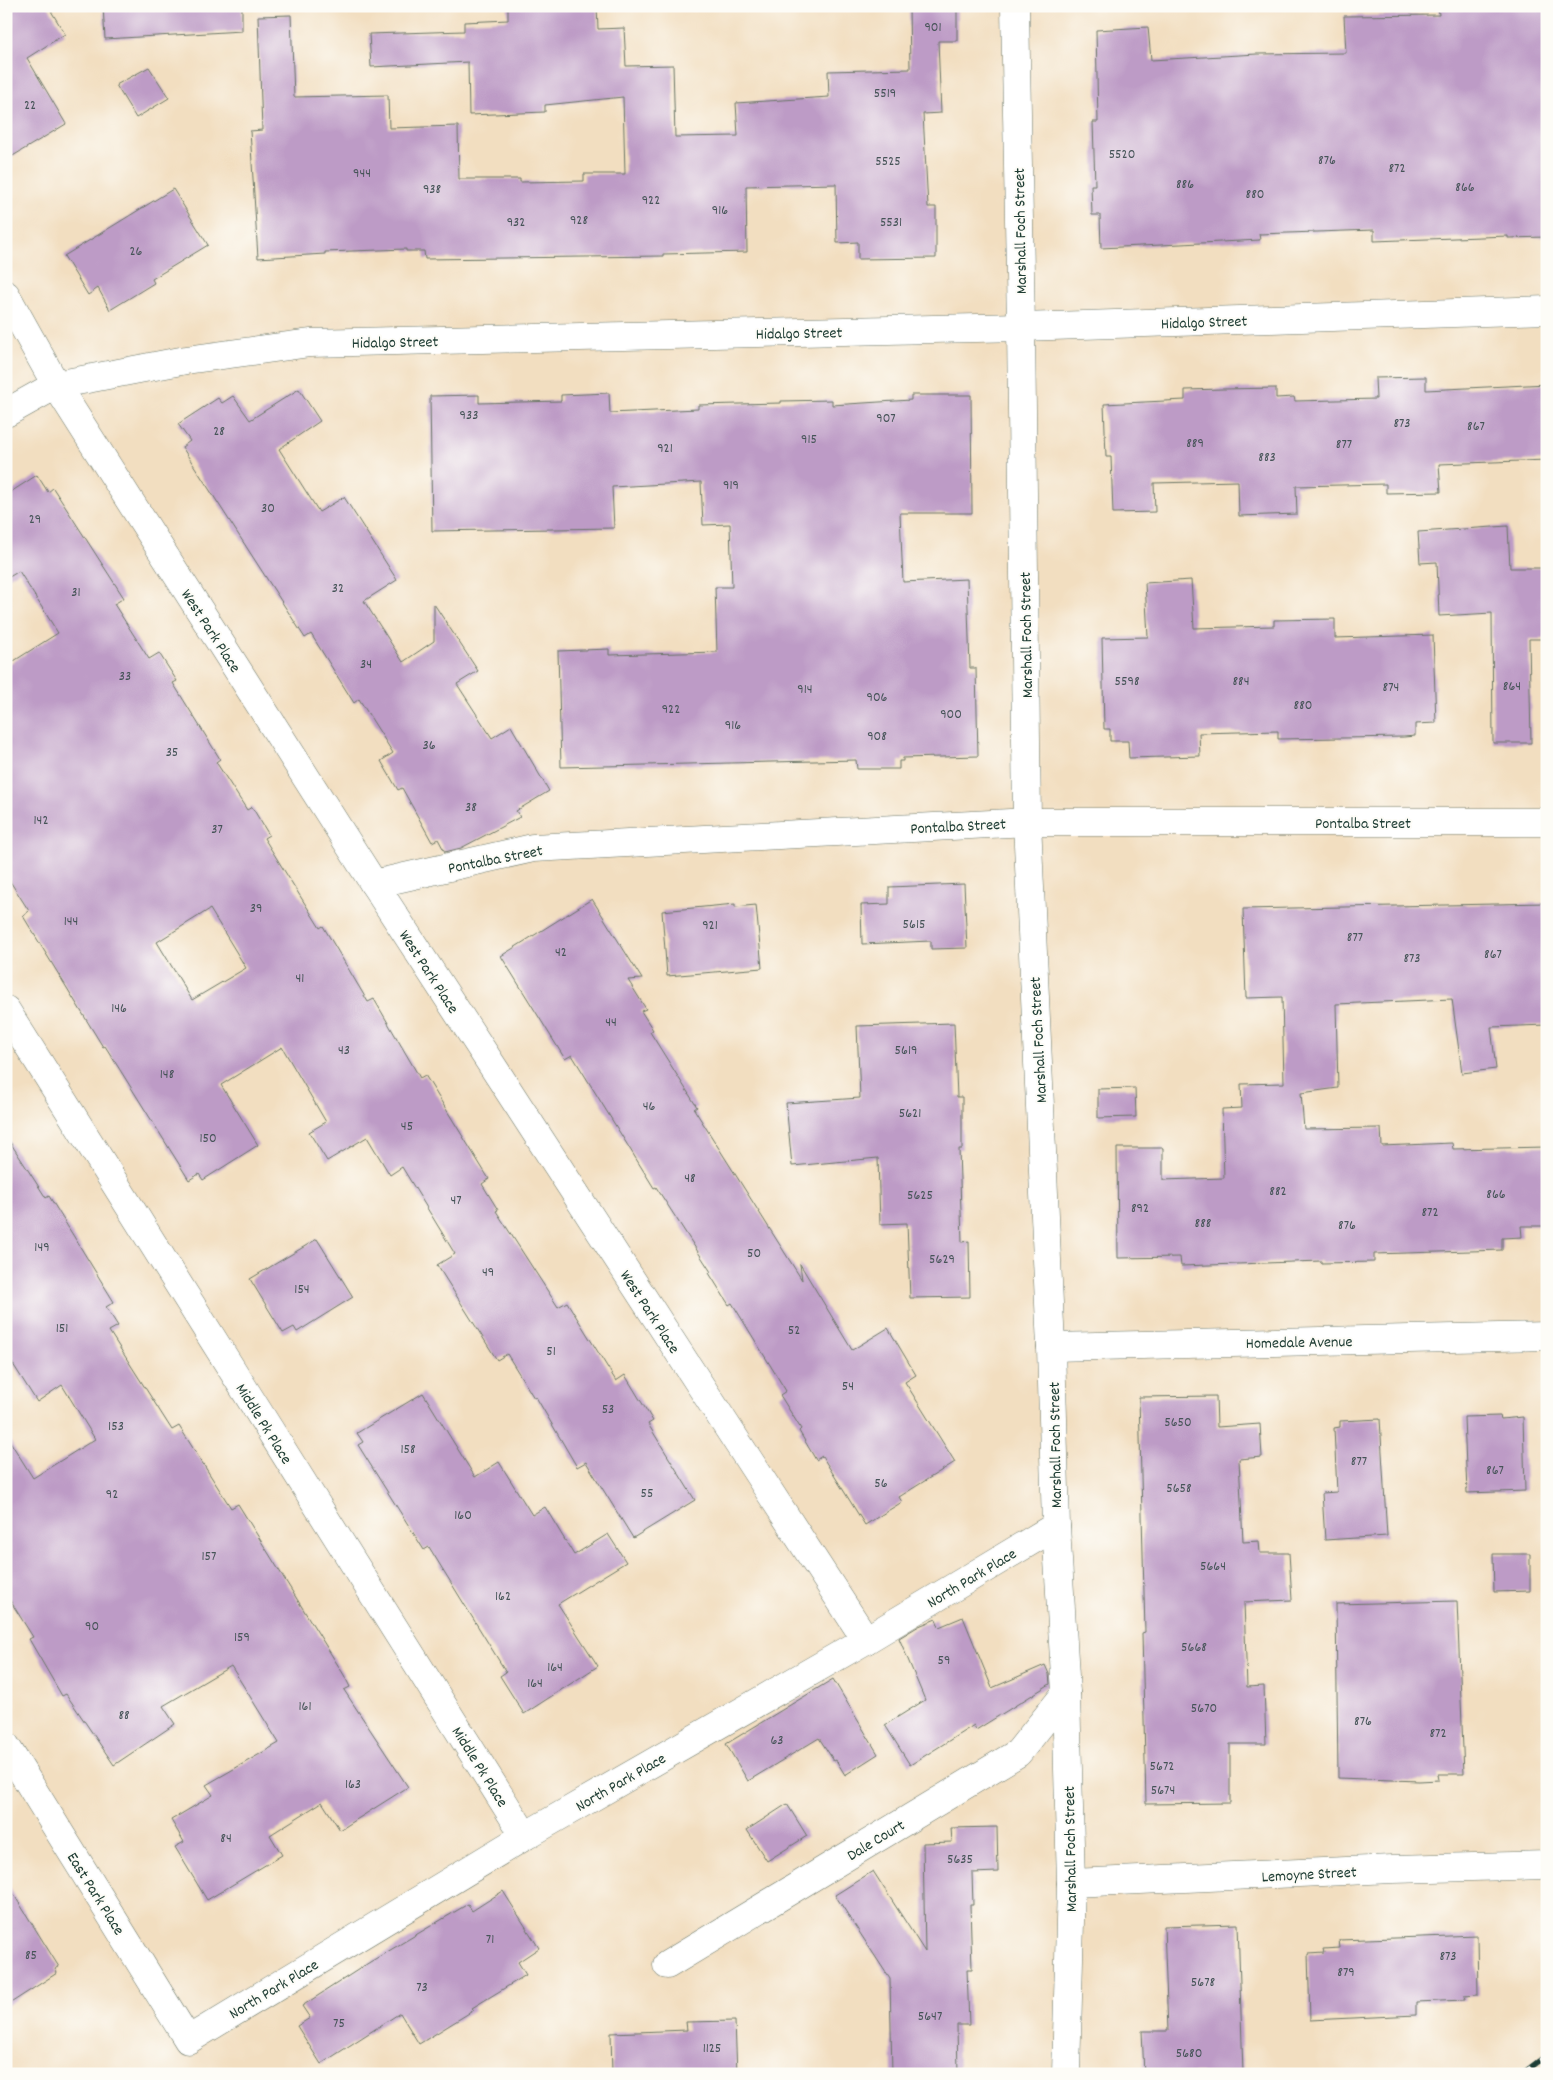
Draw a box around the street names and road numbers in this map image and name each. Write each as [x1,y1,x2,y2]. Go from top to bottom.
street label: Marshall Foch Street [1009,168,1034,294]
street label: Hidalgo Street [1160,310,1248,337]
street label: Hidalgo Street [756,322,843,347]
street label: Hidalgo Street [352,331,439,356]
street label: Marshall Foch Street [1015,572,1040,698]
street label: West Park Place [174,585,246,678]
street label: Pontalba Street [910,813,1007,841]
street label: Pontalba Street [1315,813,1411,836]
street label: Pontalba Street [446,840,545,881]
street label: West Park Place [392,926,464,1019]
street label: Marshall Foch Street [1025,976,1054,1104]
street label: West Park Place [613,1266,685,1359]
street label: Homedale Avenue [1246,1331,1353,1356]
street label: Middle Pk Place [229,1379,297,1469]
street label: Marshall Foch Street [1044,1382,1069,1508]
street label: North Park Place [923,1543,1021,1615]
street label: Middle Pk Place [445,1722,513,1812]
street label: North Park Place [572,1748,671,1818]
street label: Marshall Foch Street [1059,1786,1084,1912]
street label: Dale Court [843,1815,910,1867]
street label: East Park Place [60,1848,130,1940]
street label: Lemoyne Street [1261,1862,1357,1889]
street label: North Park Place [225,1954,323,2026]

